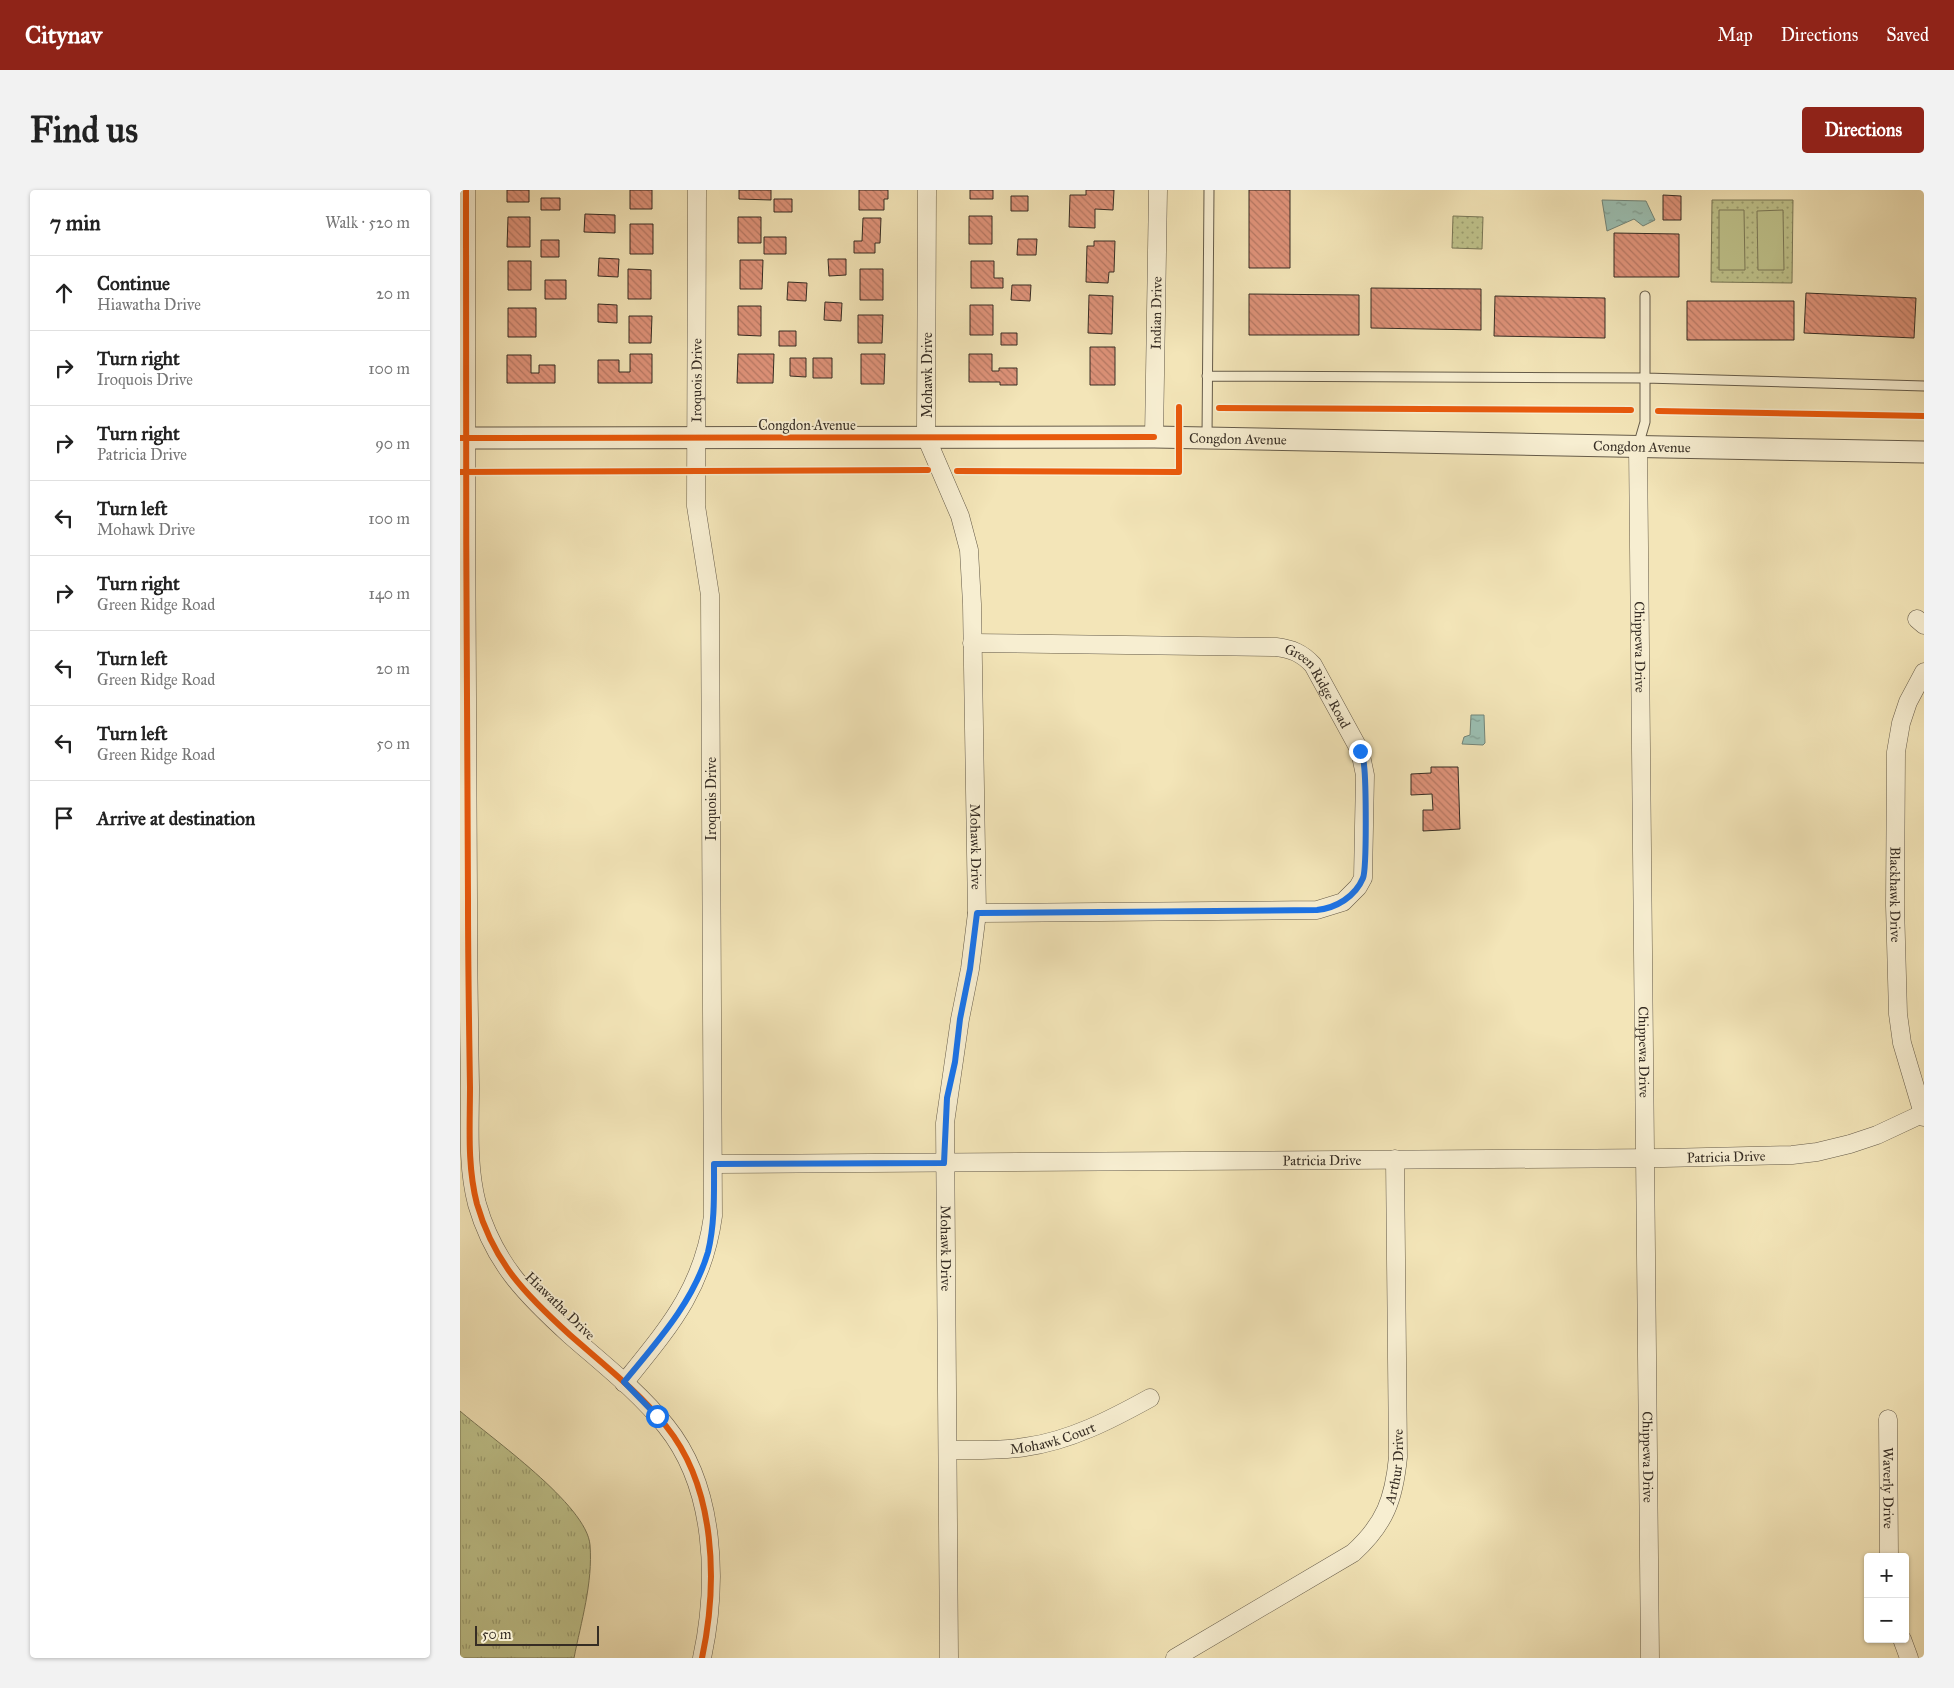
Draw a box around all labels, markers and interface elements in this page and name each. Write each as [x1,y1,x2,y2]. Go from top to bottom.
text: Citynav [25,20,102,50]
text: Map [1717,24,1753,46]
text: Directions [1781,24,1858,46]
text: Saved [1886,24,1929,46]
button: Directions [1802,107,1924,153]
text: Find us [30,109,138,152]
text: 7 min [50,210,101,236]
text: Walk · 520 m [325,213,410,232]
text: Continue [97,272,170,295]
street label: Indian Drive [1147,276,1165,350]
icon: ahead [50,279,78,307]
text: 20 m [376,284,410,303]
text: Hiawatha Drive [97,295,201,314]
street label: Mohawk Drive [919,332,936,418]
street label: Iroquois Drive [688,338,706,422]
text: Turn right [97,347,180,370]
icon: right [50,354,78,382]
text: 100 m [368,359,410,378]
text: Iroquois Drive [97,370,193,389]
street label: Congdon Avenue [758,417,856,434]
text: Turn right [97,422,180,445]
icon: right [50,429,78,457]
street label: Congdon Avenue [1189,429,1287,448]
text: 90 m [375,434,410,453]
street label: Congdon Avenue [1593,437,1691,456]
text: Patricia Drive [97,445,187,464]
text: Turn left [97,497,167,520]
icon: left [50,504,78,532]
text: 100 m [368,509,410,528]
text: Mohawk Drive [97,520,195,539]
text: Turn right [97,572,180,595]
icon: right [50,579,78,607]
text: 140 m [369,584,410,603]
text: Green Ridge Road [97,595,215,614]
street label: Chippewa Drive [1631,601,1649,693]
street label: Green Ridge Road [1283,640,1354,731]
text: Turn left [97,647,167,670]
icon: left [50,654,78,682]
text: 20 m [376,659,410,678]
text: Green Ridge Road [97,670,215,689]
text: Turn left [97,722,167,745]
icon: left [50,729,78,757]
text: 50 m [376,734,410,753]
route end [1349,740,1372,763]
text: Green Ridge Road [97,745,215,764]
street label: Iroquois Drive [703,757,721,841]
icon: arrive [50,804,78,832]
street label: Mohawk Drive [967,804,985,890]
text: Arrive at destination [97,807,255,830]
street label: Blackhawk Drive [1886,846,1905,943]
street label: Chippewa Drive [1635,1006,1653,1098]
street label: Patricia Drive [1686,1147,1766,1166]
street label: Patricia Drive [1283,1151,1362,1169]
street label: Mohawk Drive [937,1205,955,1291]
street label: Hiawatha Drive [521,1268,599,1344]
route start [646,1405,669,1428]
street label: Chippewa Drive [1639,1411,1657,1503]
street label: Mohawk Court [1009,1418,1098,1457]
street label: Arthur Drive [1380,1429,1407,1507]
street label: Waverly Drive [1880,1447,1897,1529]
map controls [1864,1553,1909,1643]
button: + [1864,1553,1909,1598]
button: − [1864,1598,1909,1643]
scale bar [475,1623,599,1646]
text: 50 m [482,1626,511,1643]

